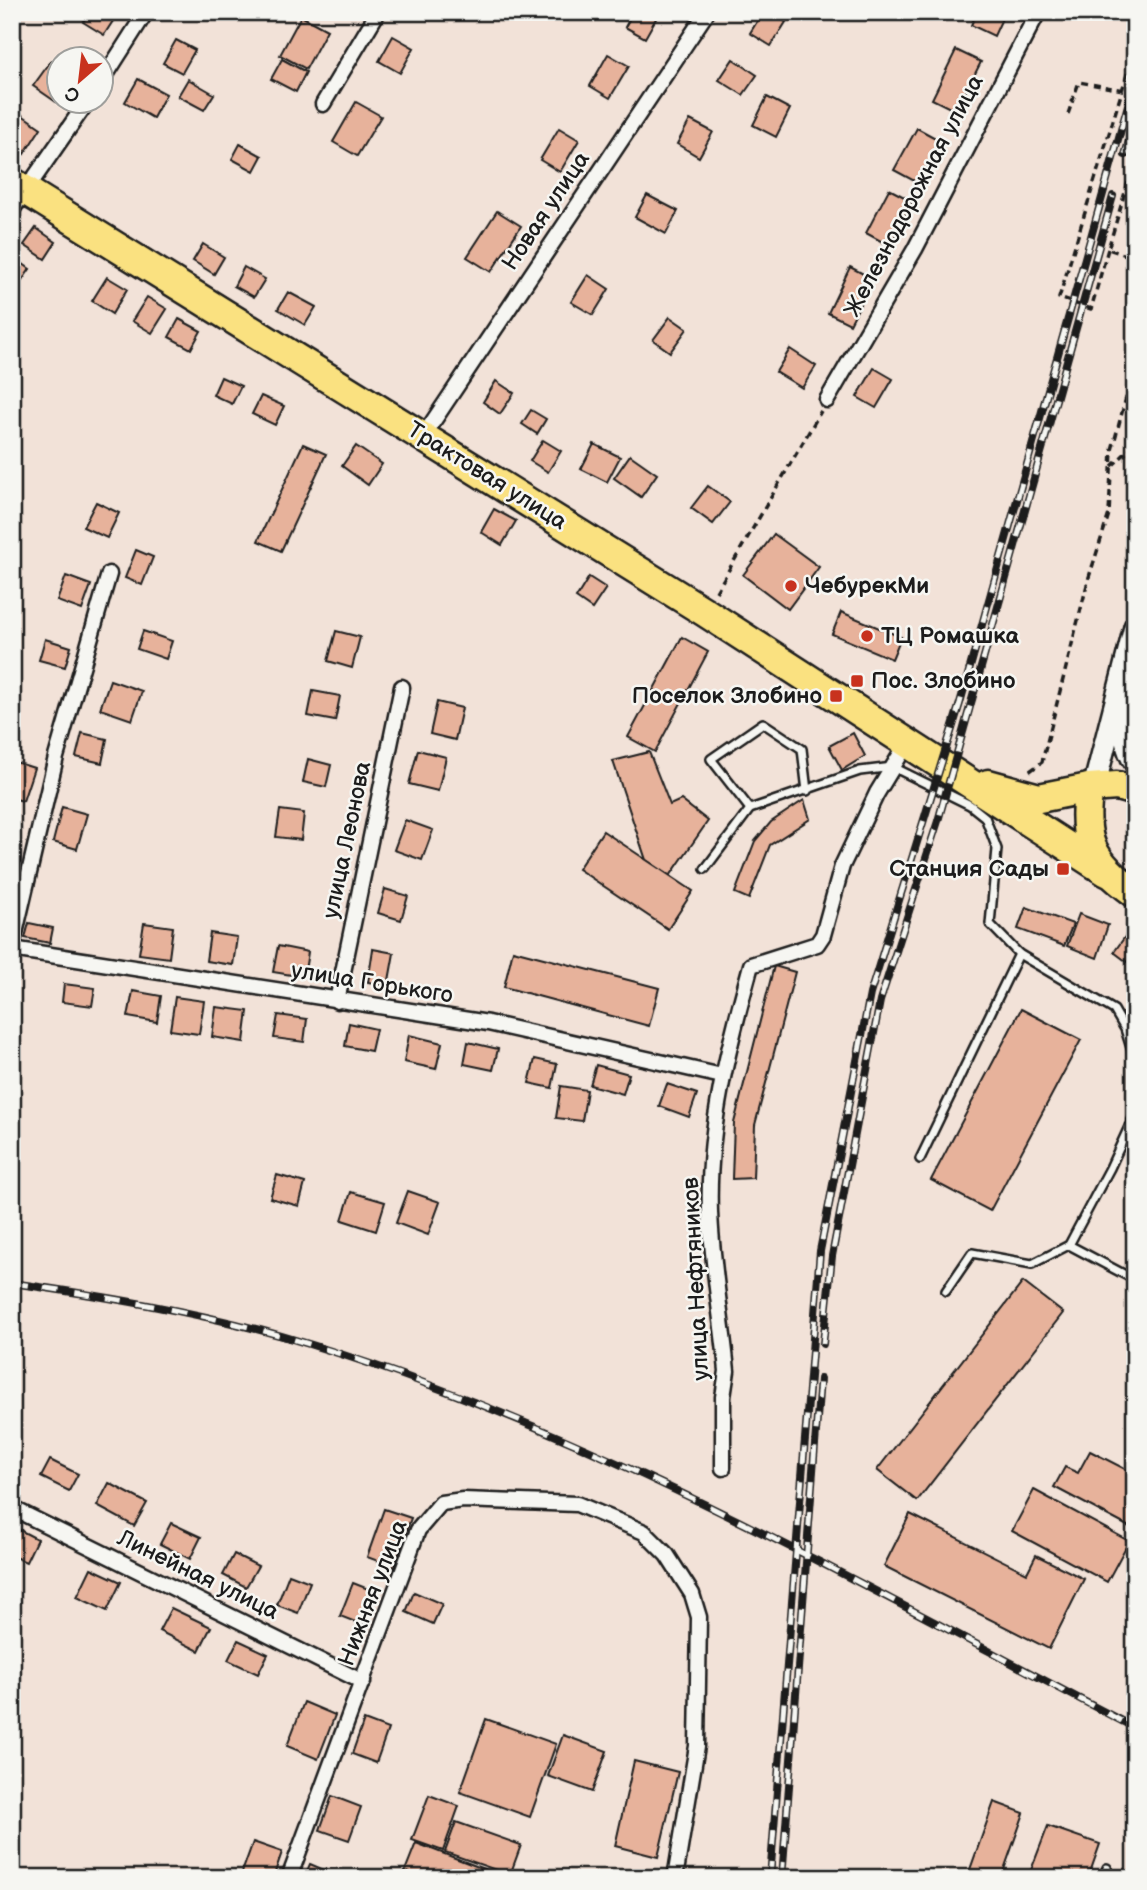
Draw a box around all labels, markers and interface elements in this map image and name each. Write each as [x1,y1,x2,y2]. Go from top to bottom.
north arrow [46,46,116,116]
street label: Железнодорожная улица [838,70,990,322]
text: С [61,80,84,107]
street label: Новая улица [496,146,596,276]
street label: Трактовая улица [402,416,572,536]
place label: ЧебурекМи [805,572,929,600]
marker: ЧебурекМи [783,578,799,594]
place label: ТЦ Ромашка [881,622,1019,650]
marker: ТЦ Ромашка [859,628,875,644]
place label: Пос. Злобино [871,667,1016,695]
marker: Пос. Злобино [849,673,865,689]
place label: Поселок Злобино [632,682,822,710]
marker: Поселок Злобино [828,688,844,704]
street label: улица Леонова [317,758,377,921]
place label: Станция Сады [889,855,1049,883]
marker: Станция Сады [1055,861,1071,877]
street label: улица Горького [289,956,455,1010]
street label: улица Нефтяников [677,1177,715,1381]
street label: Нижняя улица [332,1516,414,1670]
street label: Линейная улица [112,1523,283,1626]

